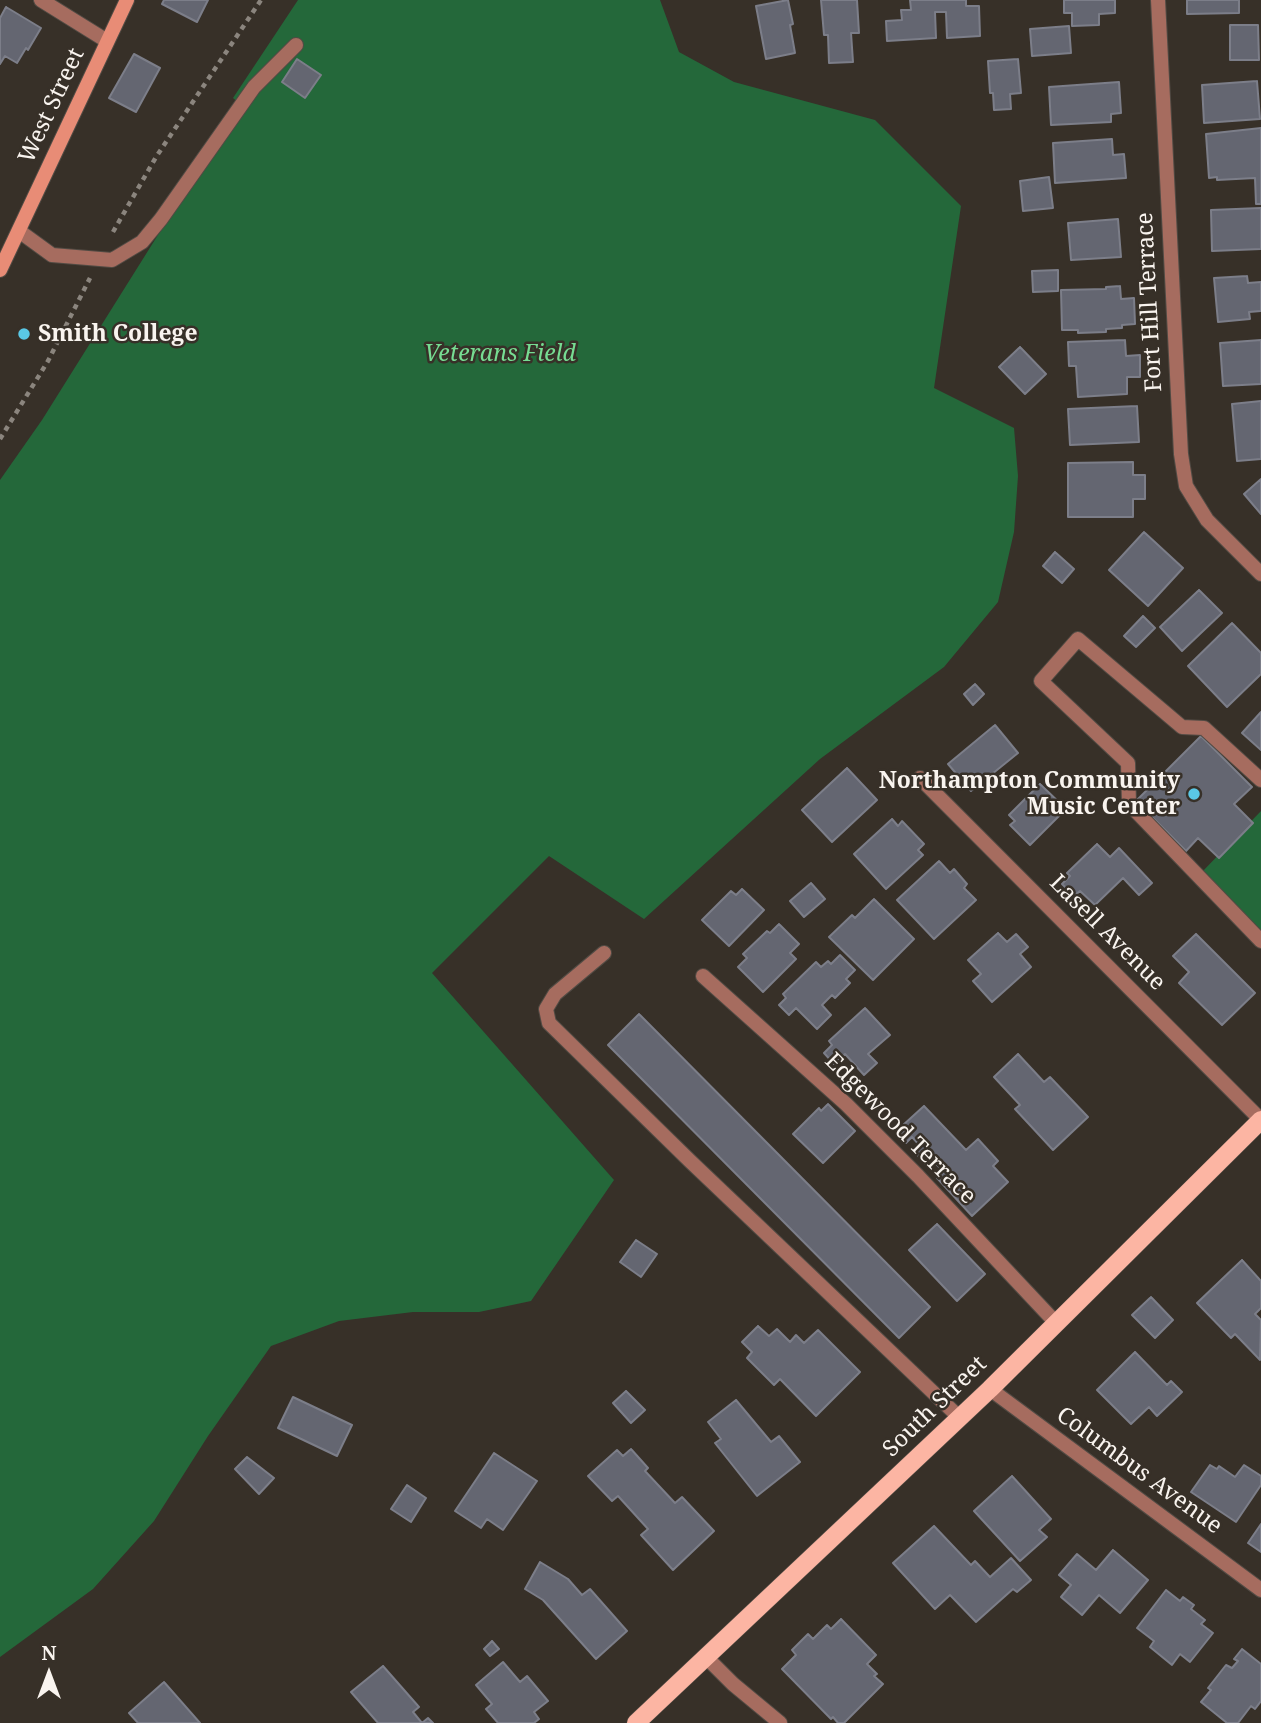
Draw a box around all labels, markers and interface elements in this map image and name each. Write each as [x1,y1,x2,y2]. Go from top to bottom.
street label: West Street [13,44,91,168]
street label: Fort Hill Terrace [1132,212,1168,392]
place label: Smith College [38,320,198,348]
marker: Smith College [16,326,32,342]
park label: Veterans Field [424,340,576,368]
place label: Northampton Community Music Center [879,767,1180,821]
marker: Northampton Community Music Center [1186,786,1202,802]
street label: Lasell Avenue [1043,869,1171,997]
street label: Edgewood Terrace [819,1048,981,1210]
street label: South Street [877,1351,993,1463]
street label: Columbus Avenue [1051,1402,1227,1540]
north arrow [14,1639,84,1709]
text: N [42,1640,56,1666]

